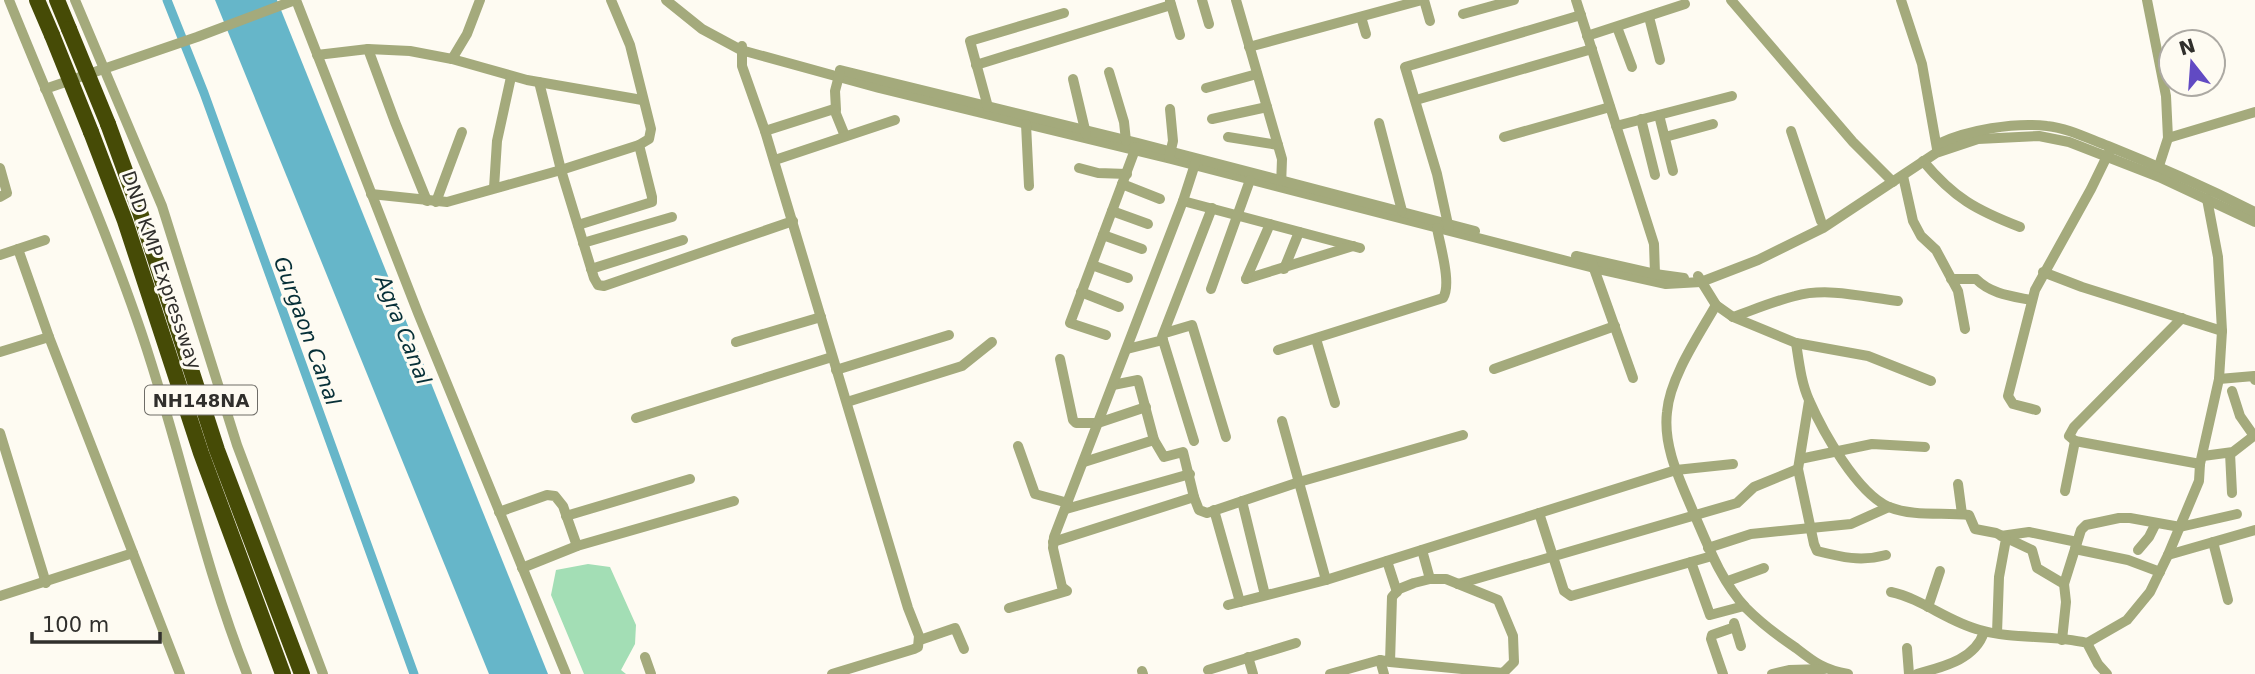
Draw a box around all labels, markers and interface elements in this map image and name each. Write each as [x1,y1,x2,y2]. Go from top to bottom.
north arrow [2157,28,2227,98]
text: N [2176,34,2198,60]
street label: DND KMP Expressway [118,168,206,372]
water label: Gurgaon Canal [269,253,345,409]
water label: Agra Canal [370,270,436,388]
road number: NH148NA [145,386,257,414]
scale bar [32,600,159,644]
text: 100 m [42,613,109,637]

